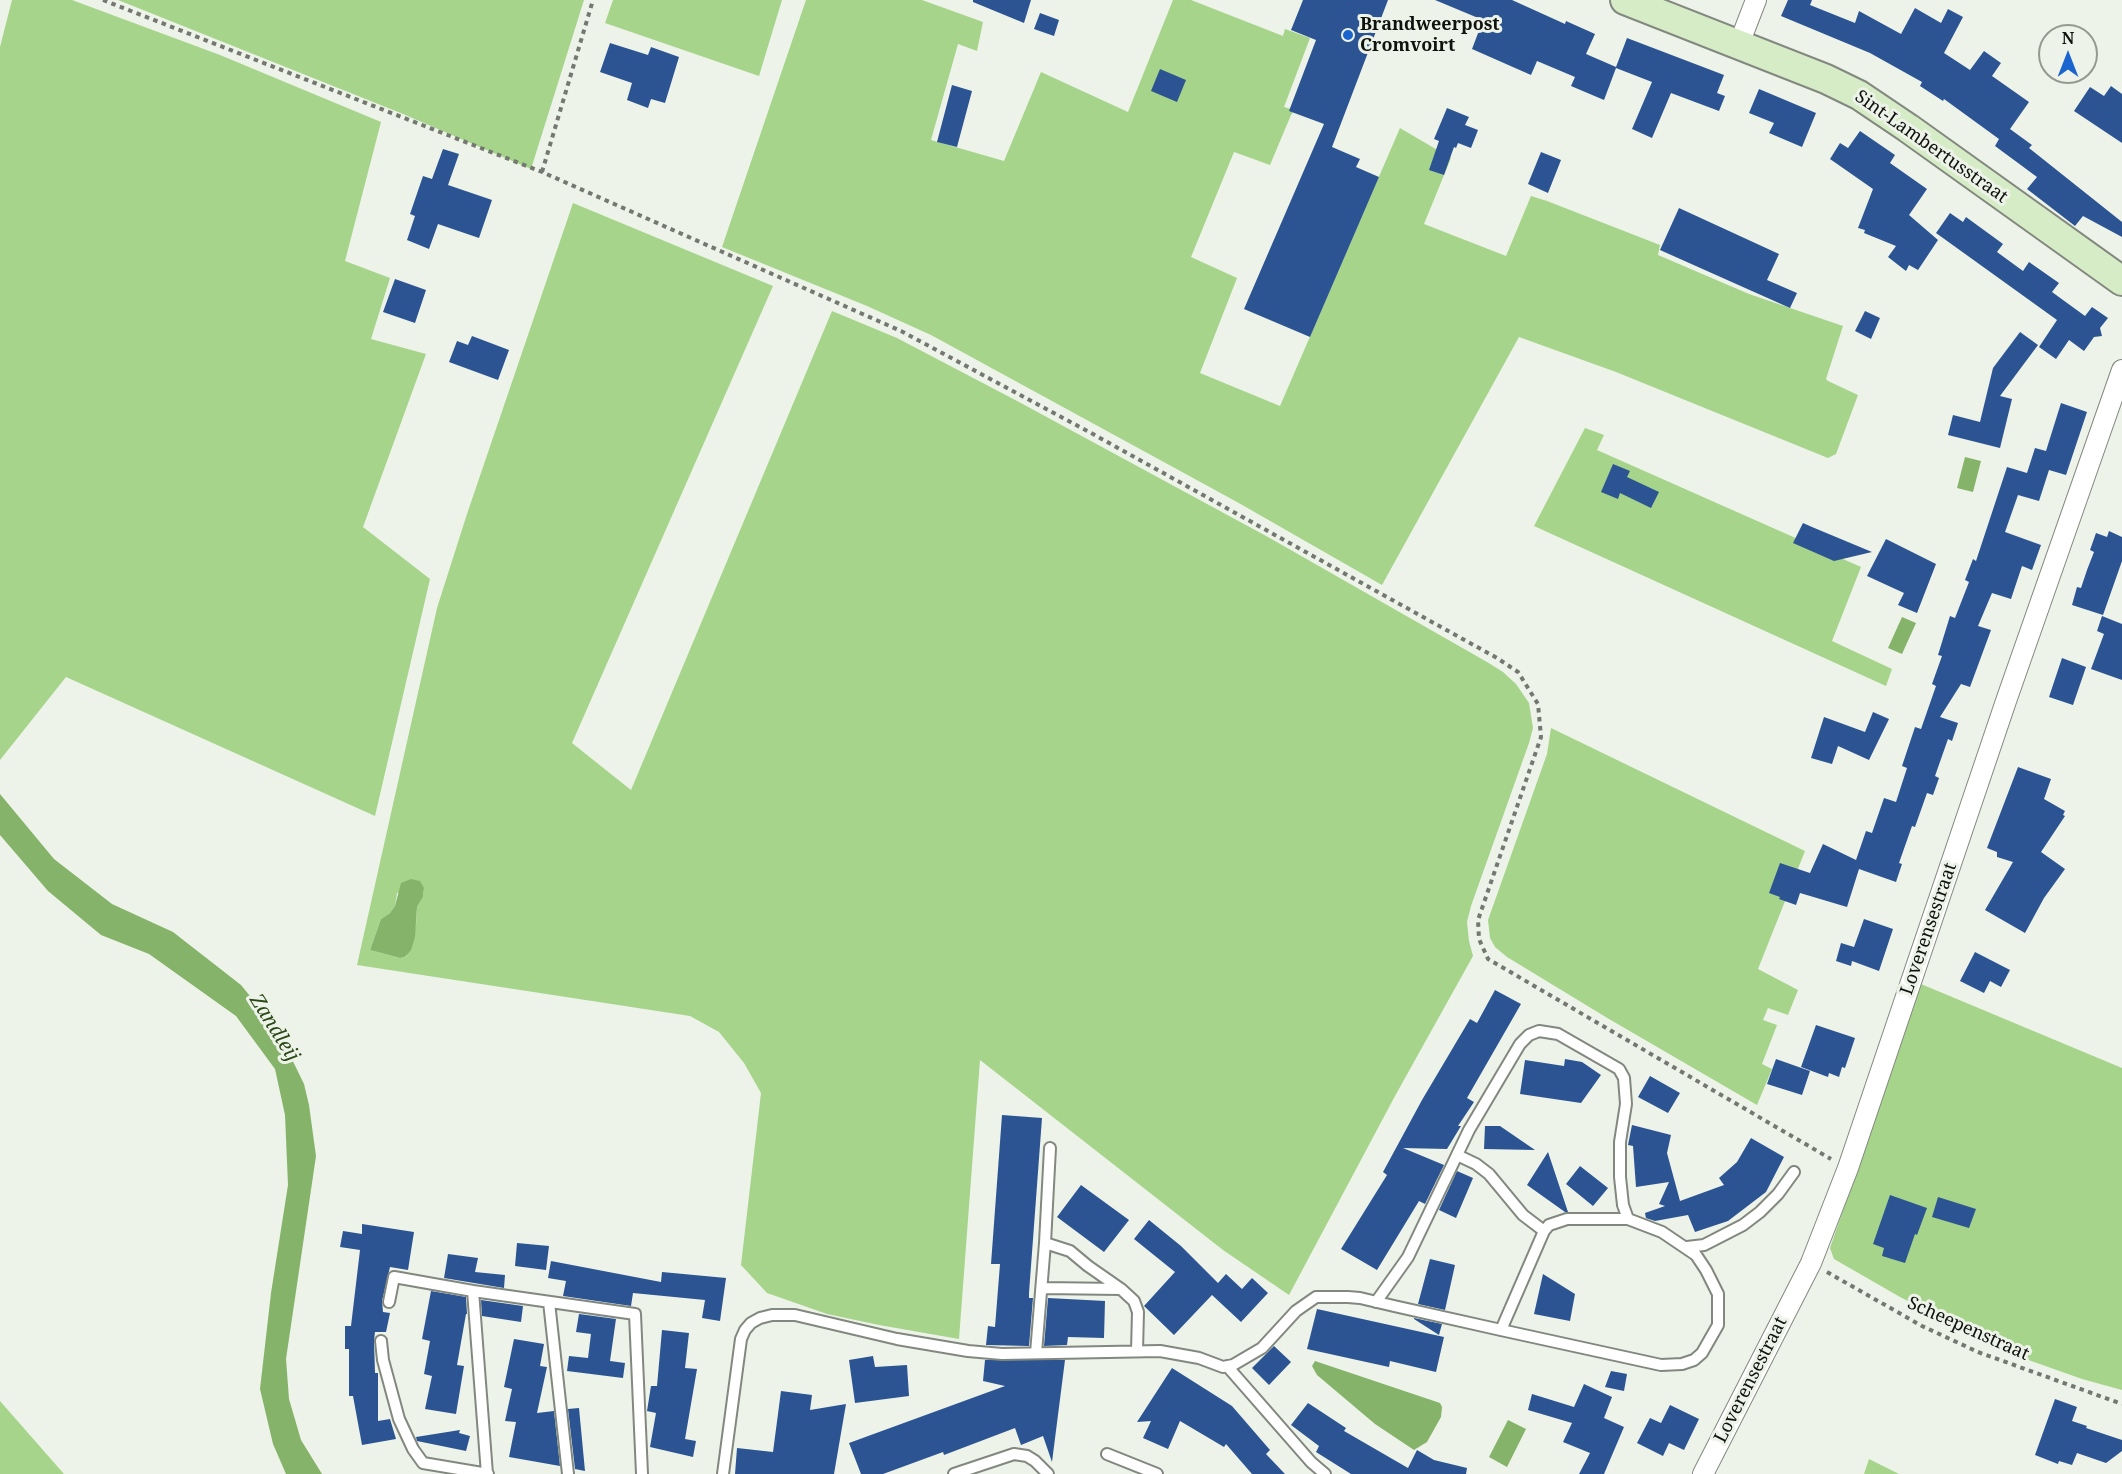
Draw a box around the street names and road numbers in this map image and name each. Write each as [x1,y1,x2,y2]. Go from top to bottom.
street label: Sint-Lambertusstraat [1850,86,2012,208]
street label: Loverensestraat [1896,860,1962,998]
street label: Scheepenstraat [1904,1293,2032,1365]
street label: Loverensestraat [1710,1313,1792,1447]

